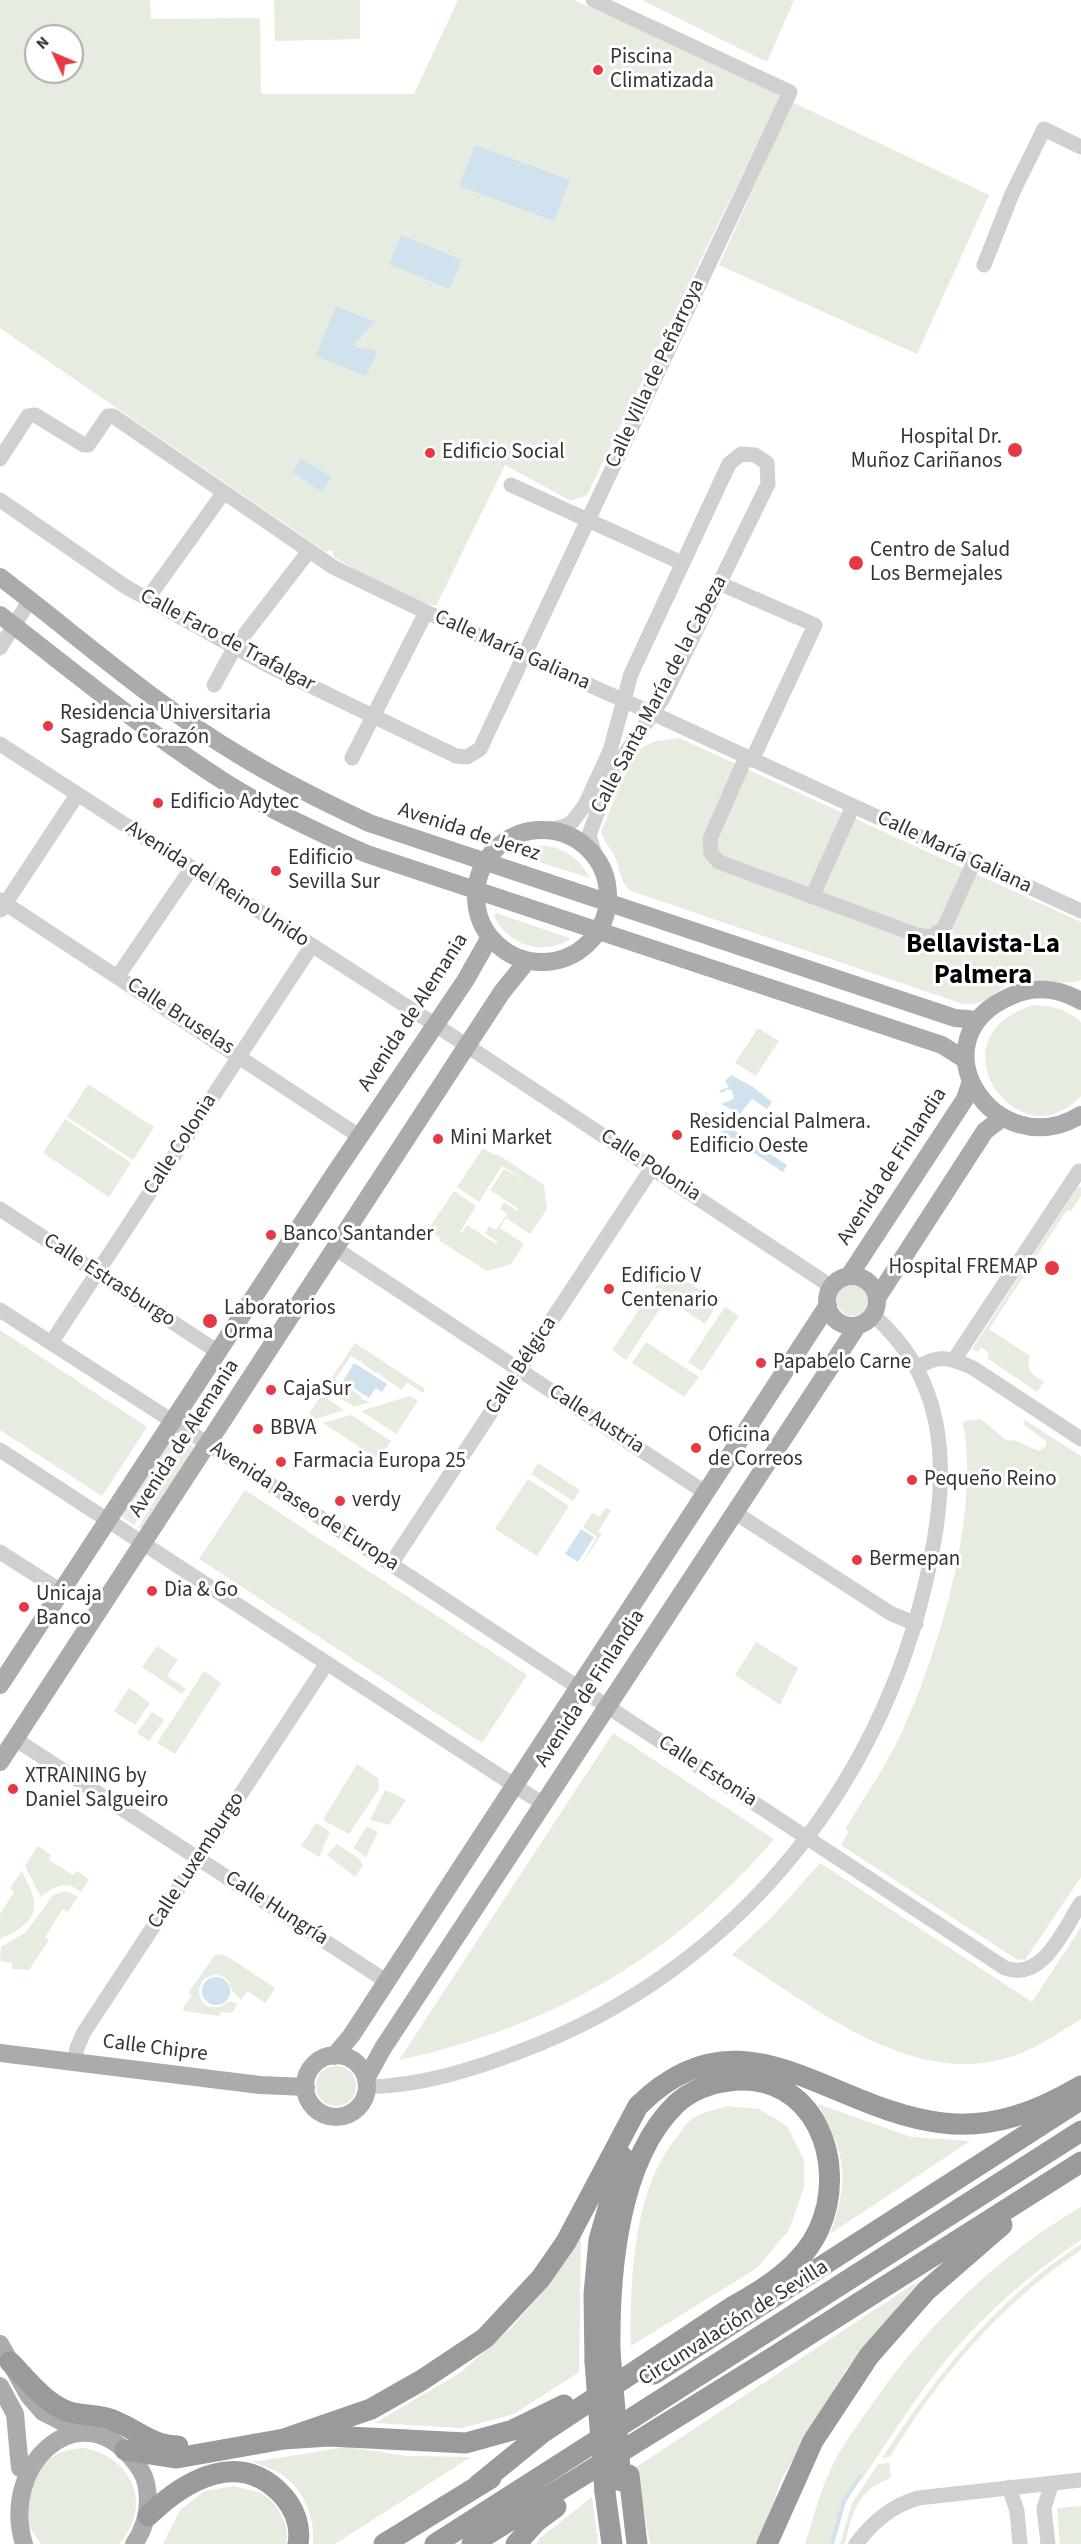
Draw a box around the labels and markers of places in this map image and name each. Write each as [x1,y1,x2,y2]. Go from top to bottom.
place label: Piscina Climatizada [610,45,714,95]
marker: Piscina Climatizada [591,63,605,77]
place label: Hospital Dr. Muñoz Cariñanos [851,425,1002,475]
place label: Edificio Social [442,440,565,466]
marker: Hospital Dr. Muñoz Cariñanos [1006,441,1024,459]
marker: Edificio Social [423,446,437,460]
place label: Centro de Salud Los Bermejales [870,538,1010,588]
marker: Centro de Salud Los Bermejales [847,554,865,572]
place label: Residencia Universitaria Sagrado Corazón [60,701,271,751]
marker: Residencia Universitaria Sagrado Corazón [41,719,55,733]
place label: Edificio Adytec [170,790,299,816]
marker: Edificio Adytec [151,796,165,810]
place label: Edificio Sevilla Sur [288,846,380,896]
marker: Edificio Sevilla Sur [269,864,283,878]
place label: Residencial Palmera. Edificio Oeste [689,1110,871,1160]
place label: Mini Market [450,1126,552,1152]
marker: Residencial Palmera. Edificio Oeste [670,1128,684,1142]
marker: Mini Market [431,1132,445,1146]
place label: Banco Santander [283,1222,433,1248]
marker: Banco Santander [264,1228,278,1242]
place label: Hospital FREMAP [889,1255,1038,1281]
marker: Hospital FREMAP [1043,1259,1061,1277]
place label: Edificio V Centenario [621,1264,718,1314]
marker: Edificio V Centenario [602,1282,616,1296]
place label: Laboratorios Orma [224,1296,336,1346]
marker: Laboratorios Orma [201,1312,219,1330]
place label: Papabelo Carne [773,1350,911,1376]
marker: Papabelo Carne [754,1356,768,1370]
place label: CajaSur [283,1377,351,1403]
marker: CajaSur [264,1383,278,1397]
place label: BBVA [270,1416,317,1442]
marker: BBVA [251,1422,265,1436]
place label: Oficina de Correos [708,1423,803,1473]
marker: Oficina de Correos [689,1441,703,1455]
place label: Farmacia Europa 25 [293,1449,466,1475]
marker: Farmacia Europa 25 [274,1455,288,1469]
place label: Pequeño Reino [924,1467,1057,1493]
marker: Pequeño Reino [905,1473,919,1487]
place label: verdy [352,1488,401,1514]
marker: verdy [333,1494,347,1508]
place label: Bermepan [869,1547,960,1573]
marker: Bermepan [850,1553,864,1567]
place label: Dia & Go [164,1578,238,1604]
place label: Unicaja Banco [36,1582,102,1632]
marker: Dia & Go [145,1584,159,1598]
marker: Unicaja Banco [17,1600,31,1614]
place label: XTRAINING by Daniel Salgueiro [25,1764,168,1814]
marker: XTRAINING by Daniel Salgueiro [6,1782,20,1796]

